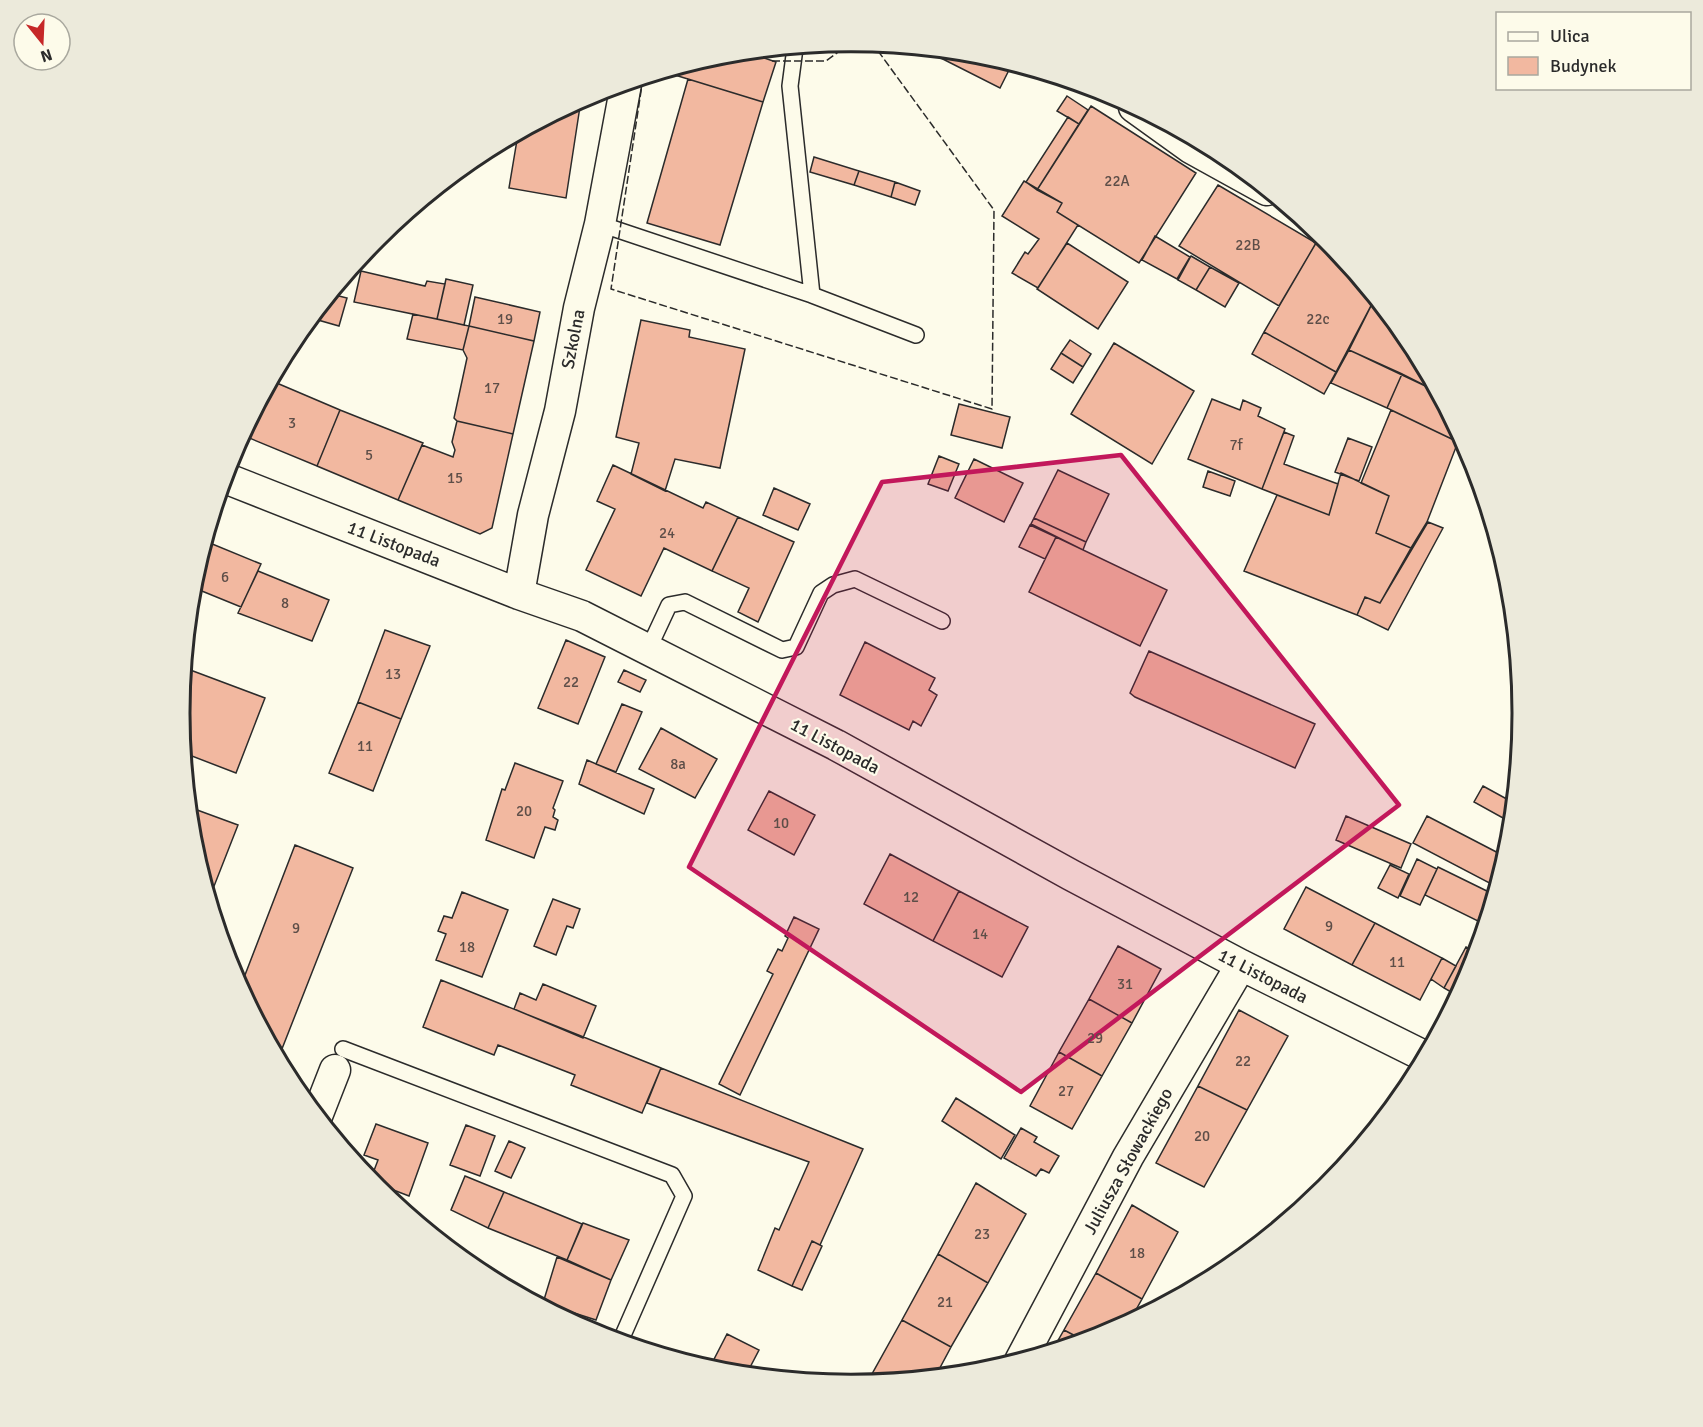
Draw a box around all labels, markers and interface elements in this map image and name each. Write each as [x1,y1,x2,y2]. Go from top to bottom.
north arrow [12,12,72,72]
legend [1496,12,1691,90]
text: Ulica [1550,25,1590,47]
text: N [38,44,55,67]
text: Budynek [1550,55,1617,77]
house number: 22A [1104,172,1130,190]
house number: 22B [1235,236,1261,254]
street label: Szkolna [556,307,590,371]
house number: 19 [497,310,513,328]
house number: 22c [1306,310,1330,328]
house number: 17 [484,379,500,397]
house number: 3 [288,414,296,432]
house number: 7f [1229,436,1244,454]
house number: 5 [365,446,373,464]
house number: 15 [447,469,463,487]
street label: 11 Listopada [344,516,444,572]
house number: 24 [659,524,675,542]
house number: 6 [221,568,229,586]
house number: 8 [281,594,289,612]
house number: 13 [385,665,401,683]
house number: 22 [563,673,579,691]
street label: 11 Listopada [787,713,883,779]
house number: 11 [357,737,373,755]
house number: 8a [670,755,686,773]
house number: 20 [516,802,532,820]
house number: 10 [773,814,789,832]
house number: 12 [903,888,919,906]
house number: 9 [1325,917,1333,935]
house number: 9 [292,919,300,937]
house number: 14 [972,925,988,943]
house number: 18 [459,938,475,956]
street label: 11 Listopada [1214,944,1312,1008]
house number: 11 [1389,953,1405,971]
house number: 31 [1117,975,1133,993]
house number: 29 [1087,1029,1103,1047]
house number: 22 [1235,1052,1251,1070]
house number: 27 [1058,1082,1074,1100]
street label: Juliusza Słowackiego [1079,1084,1177,1238]
house number: 20 [1194,1127,1210,1145]
house number: 23 [974,1225,990,1243]
house number: 18 [1129,1244,1145,1262]
house number: 21 [937,1293,953,1311]

